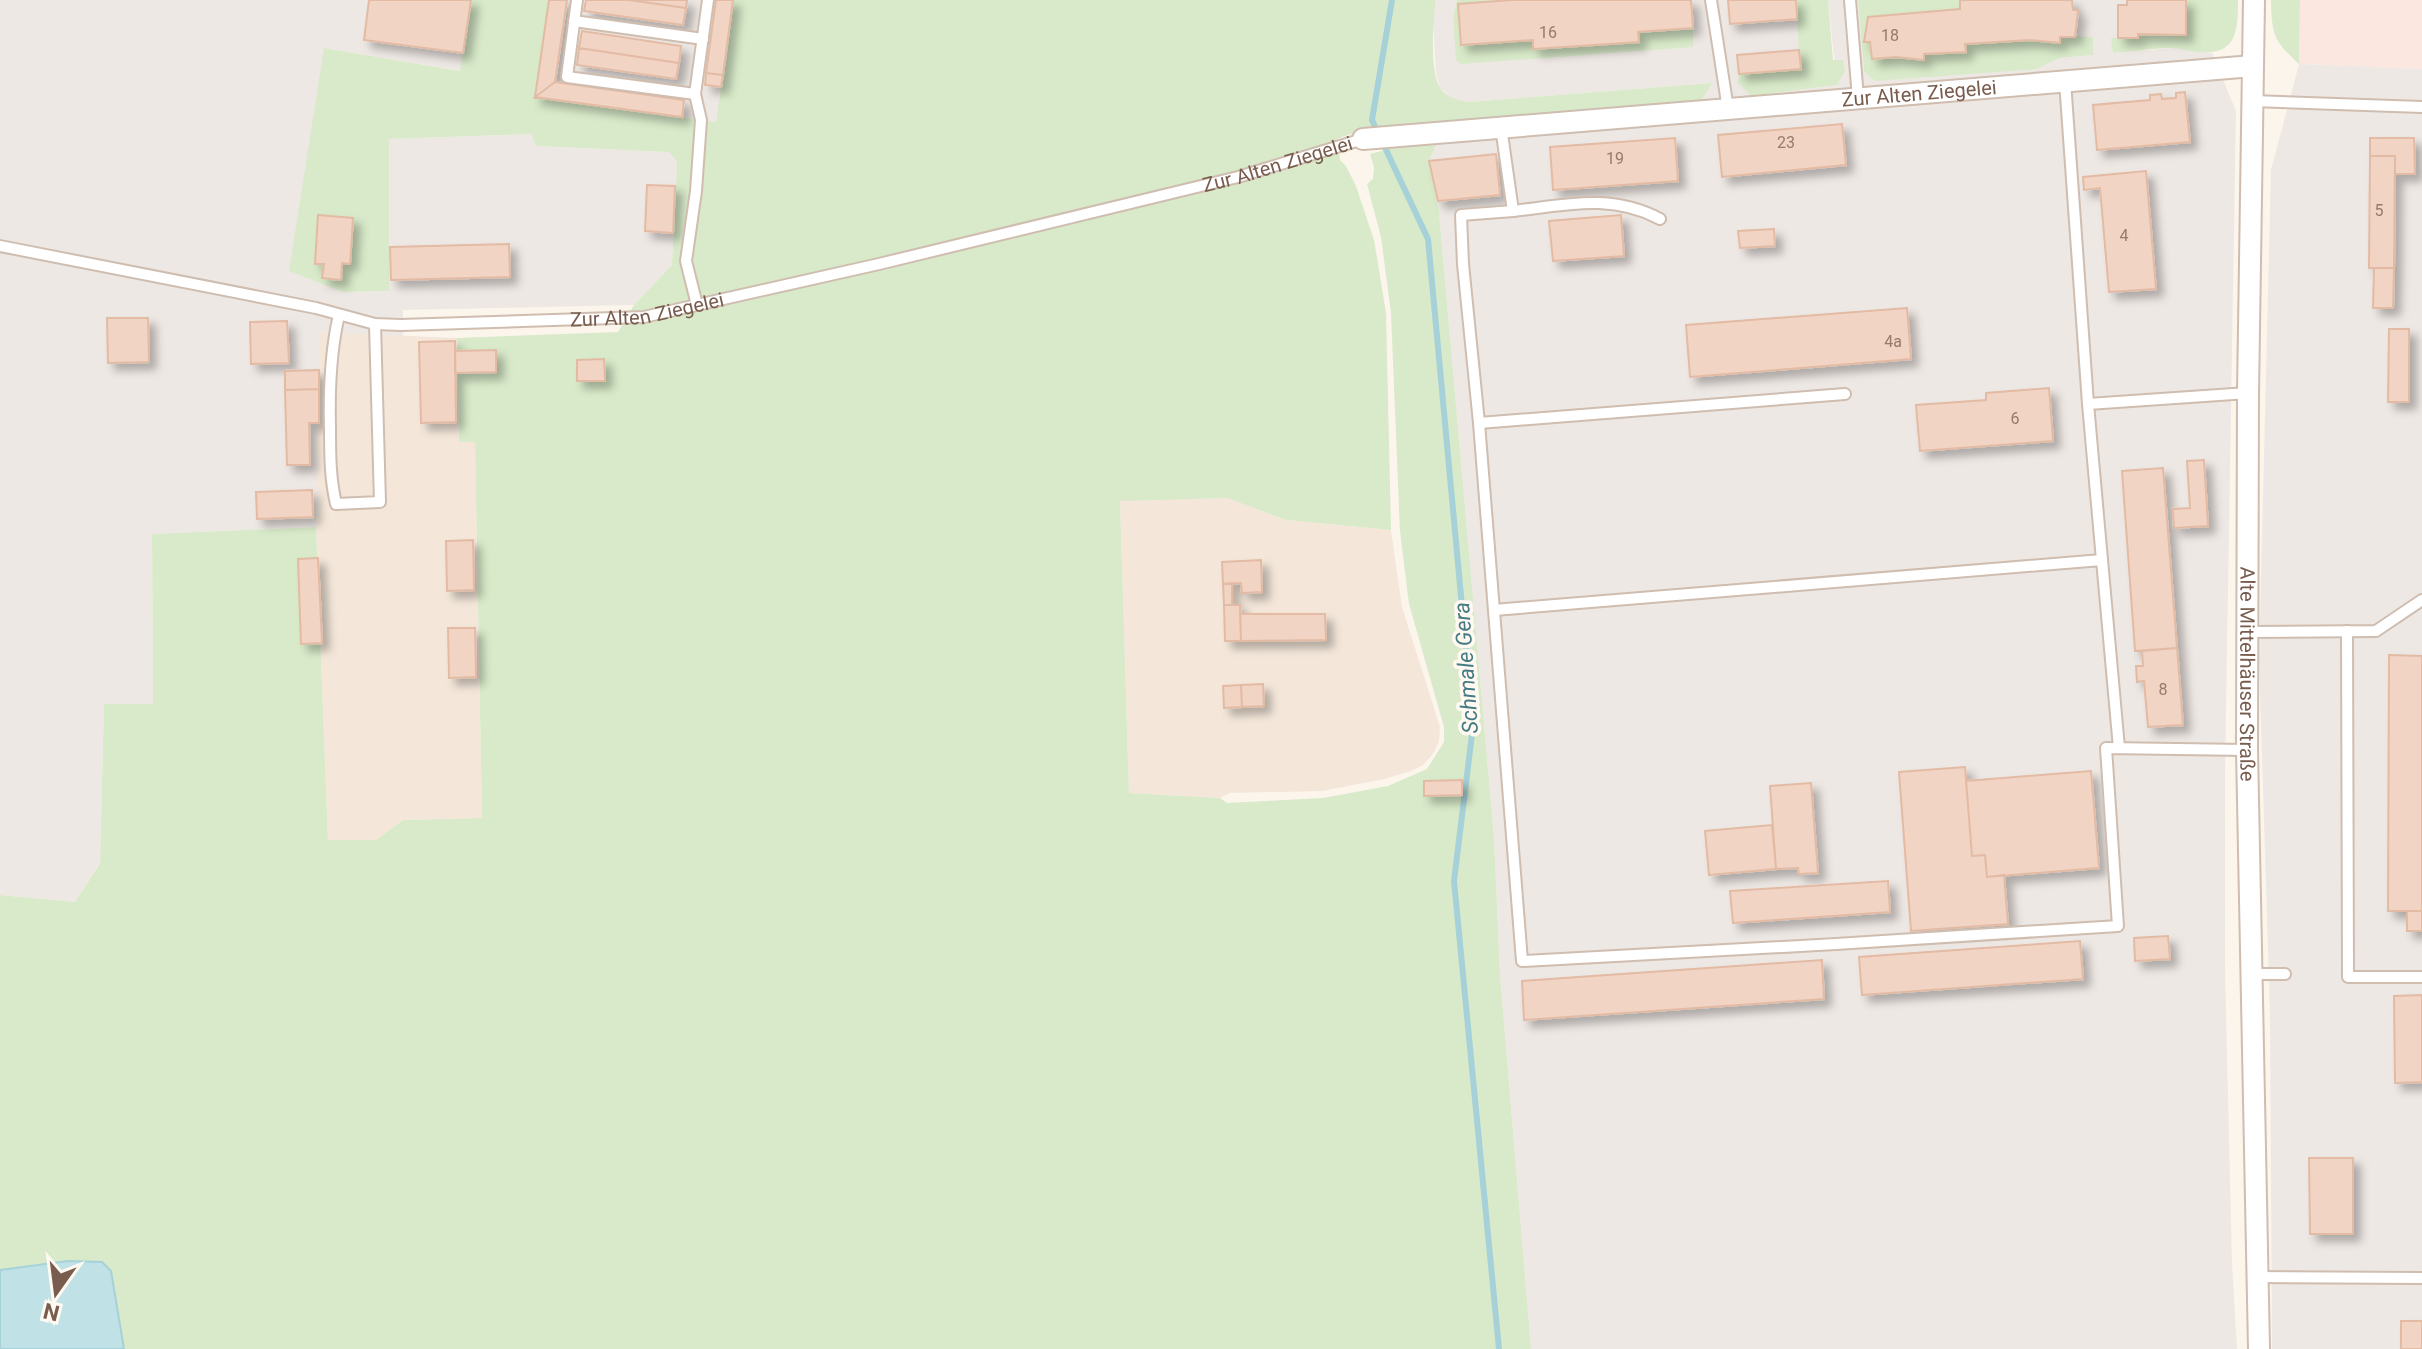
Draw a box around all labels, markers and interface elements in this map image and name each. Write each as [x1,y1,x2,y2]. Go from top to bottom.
house number: 16 [1539,23,1557,42]
house number: 18 [1881,26,1899,45]
street label: Zur Alten Ziegelei [1841,75,1998,112]
street label: Zur Alten Ziegelei [1200,131,1355,197]
house number: 23 [1777,133,1795,152]
house number: 19 [1606,149,1624,168]
house number: 5 [2375,201,2384,220]
house number: 4 [2120,226,2129,245]
street label: Zur Alten Ziegelei [570,287,726,331]
house number: 4a [1884,332,1902,351]
house number: 6 [2011,409,2020,428]
street label: Alte Mittelhäuser Straße [2235,567,2260,782]
water label: Schmale Gera [1449,601,1483,735]
house number: 8 [2159,680,2168,699]
north arrow [16,1253,96,1333]
text: N [41,1298,62,1326]

